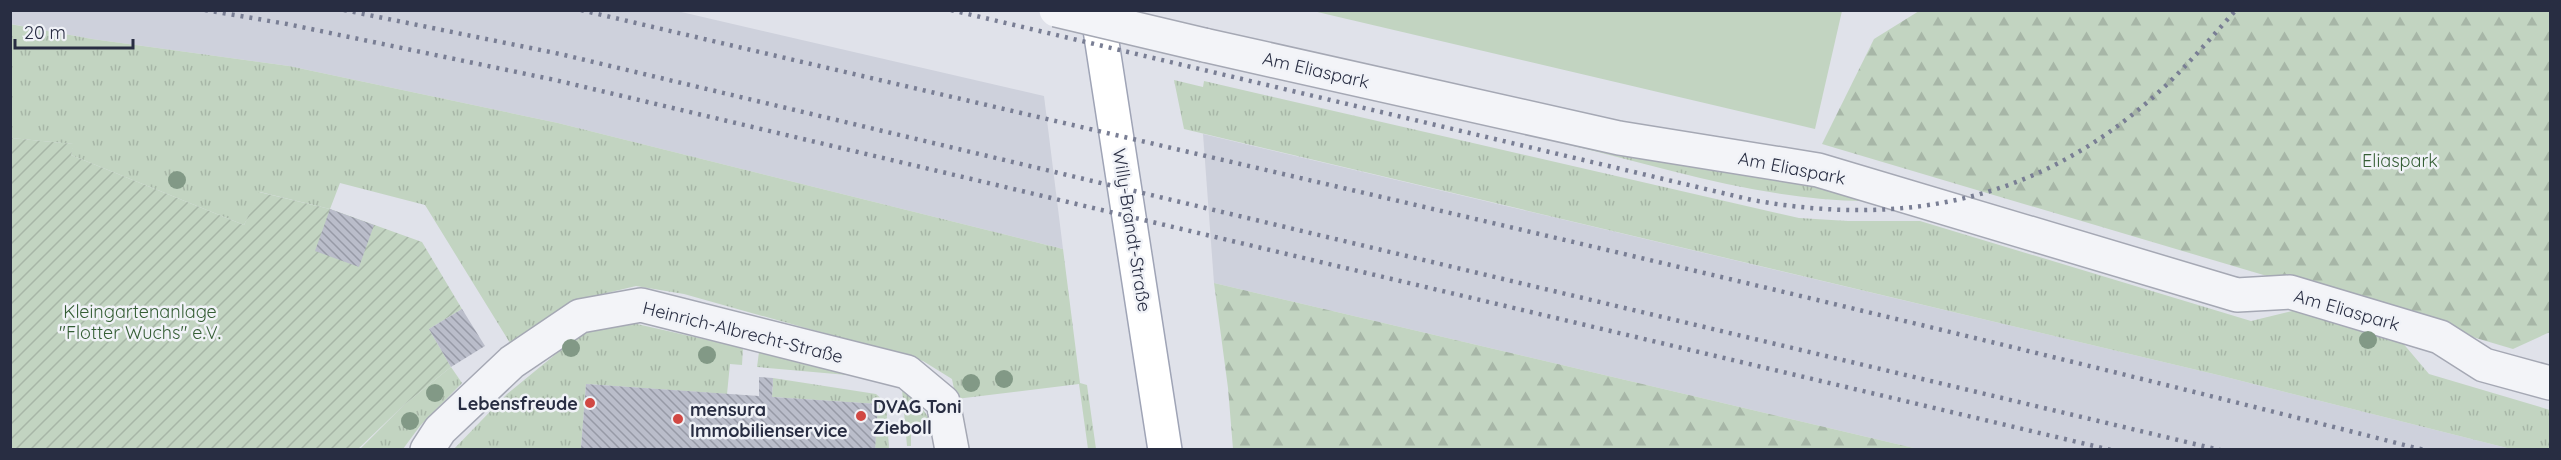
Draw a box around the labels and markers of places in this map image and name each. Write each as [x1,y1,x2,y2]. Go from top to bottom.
place label: Lebensfreude [458,392,578,415]
place label: DVAG Toni Zieboll [873,395,962,439]
marker: Lebensfreude [583,396,597,410]
place label: mensura Immobilienservice [690,398,848,442]
marker: DVAG Toni Zieboll [854,409,868,423]
marker: mensura Immobilienservice [671,412,685,426]

